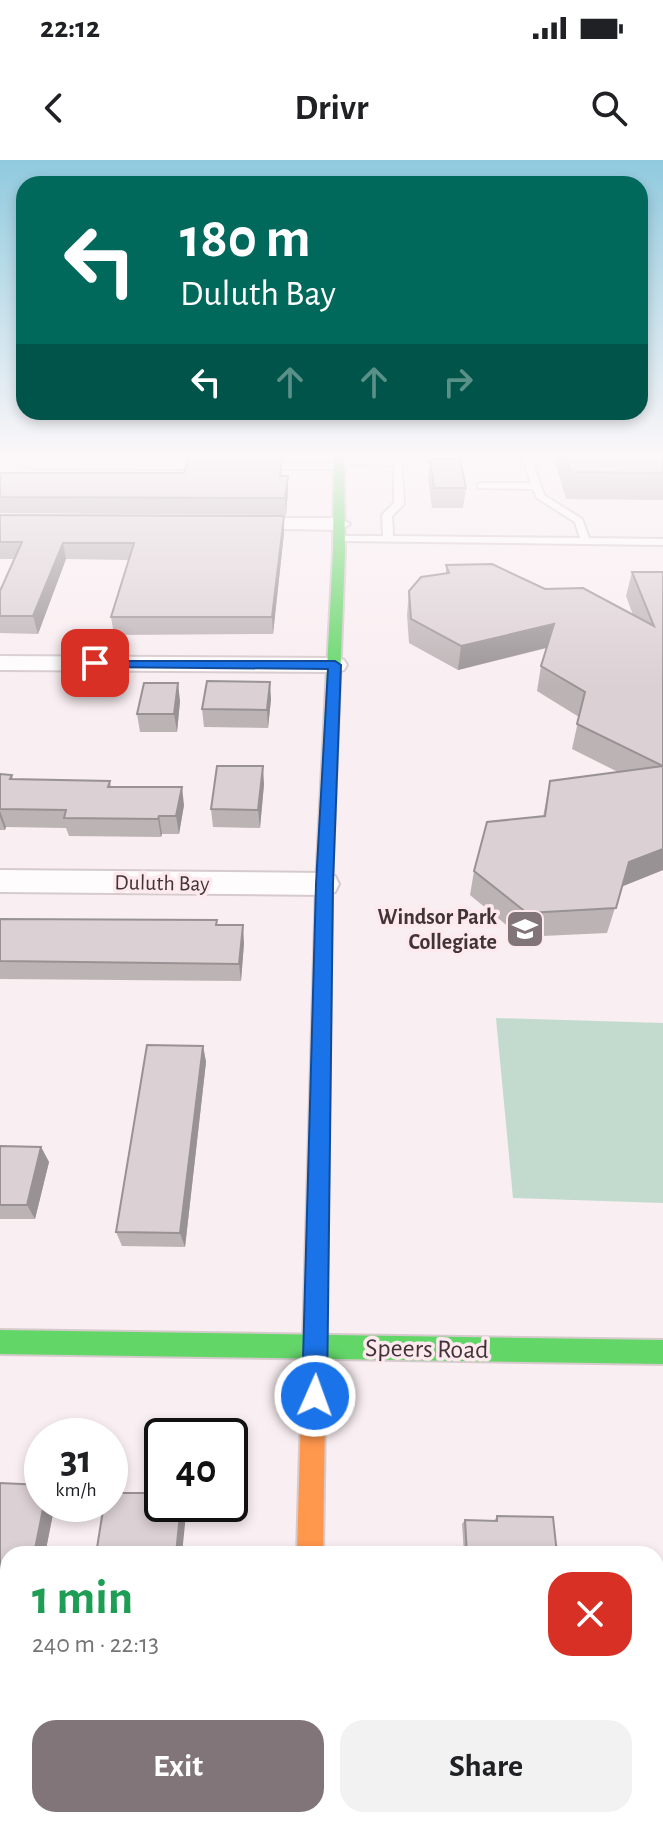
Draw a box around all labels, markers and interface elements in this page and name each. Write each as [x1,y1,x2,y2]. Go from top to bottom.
text: 22:12 [40,13,100,43]
icon: back [32,86,76,130]
icon: search [587,86,631,130]
text: Drivr [295,90,368,126]
icon: left [48,208,152,312]
text: 180 m [180,211,311,267]
text: Duluth Bay [180,276,336,312]
icon: left [184,360,228,404]
icon: ahead [268,360,312,404]
icon: ahead [352,360,396,404]
icon: right [436,360,480,404]
pin [61,629,129,697]
icon: arrive [73,641,117,685]
street label: Duluth Bay [114,871,210,895]
place label: Windsor Park Collegiate [378,906,497,953]
school or university icon: Windsor Park Collegiate [504,908,546,950]
street label: Speers Road [365,1335,489,1363]
position arrow [273,1354,357,1438]
speed limit sign: 40 [144,1418,248,1522]
text: 31 [60,1440,92,1480]
text: km/h [55,1480,97,1500]
button: close [548,1572,632,1656]
text: 1 min [32,1575,133,1623]
text: 240 m · 22:13 [32,1631,159,1657]
button: Exit [32,1720,324,1812]
button: Share [340,1720,632,1812]

